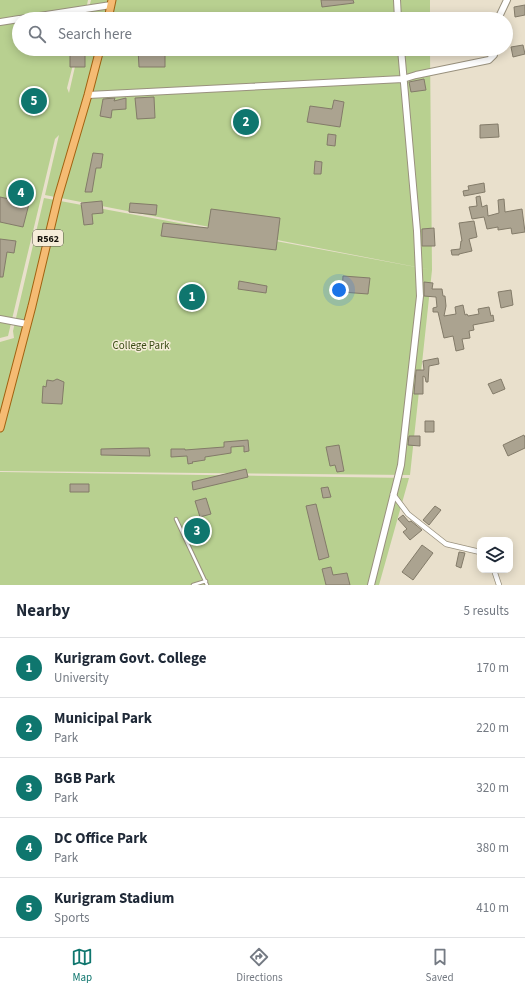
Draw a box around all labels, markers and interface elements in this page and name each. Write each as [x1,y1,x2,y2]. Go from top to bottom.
search box [12,12,513,56]
icon: search [26,23,48,45]
text: Search here [58,24,132,45]
pin: 5 [21,86,47,116]
pin: 2 [233,107,259,137]
pin: 4 [8,178,34,208]
road number: R562 [33,230,63,246]
your location [329,280,349,300]
pin: 1 [179,282,205,312]
park label: College Park [113,338,170,353]
pin: 3 [184,516,210,546]
map controls [477,537,513,573]
button: layers [477,537,513,573]
text: Nearby [16,599,70,623]
text: 5 results [464,602,509,620]
text: Kurigram Govt. College [54,648,206,669]
text: 1 [26,659,32,677]
text: 170 m [476,659,509,677]
text: University [54,669,109,687]
text: Municipal Park [54,708,152,729]
text: 2 [26,719,32,737]
text: 220 m [476,719,509,737]
text: Park [54,729,78,747]
text: BGB Park [54,768,115,789]
text: 3 [26,779,32,797]
text: 320 m [476,779,509,797]
text: Park [54,789,78,807]
text: DC Office Park [54,828,147,849]
text: 4 [26,839,32,857]
text: 380 m [476,839,509,857]
text: Park [54,849,78,867]
text: Kurigram Stadium [54,888,174,909]
text: 5 [26,899,32,917]
text: 410 m [476,899,509,917]
text: Sports [54,909,89,927]
tab: Map [71,946,93,985]
tab: Directions [236,946,283,985]
tab: Saved [426,946,454,985]

